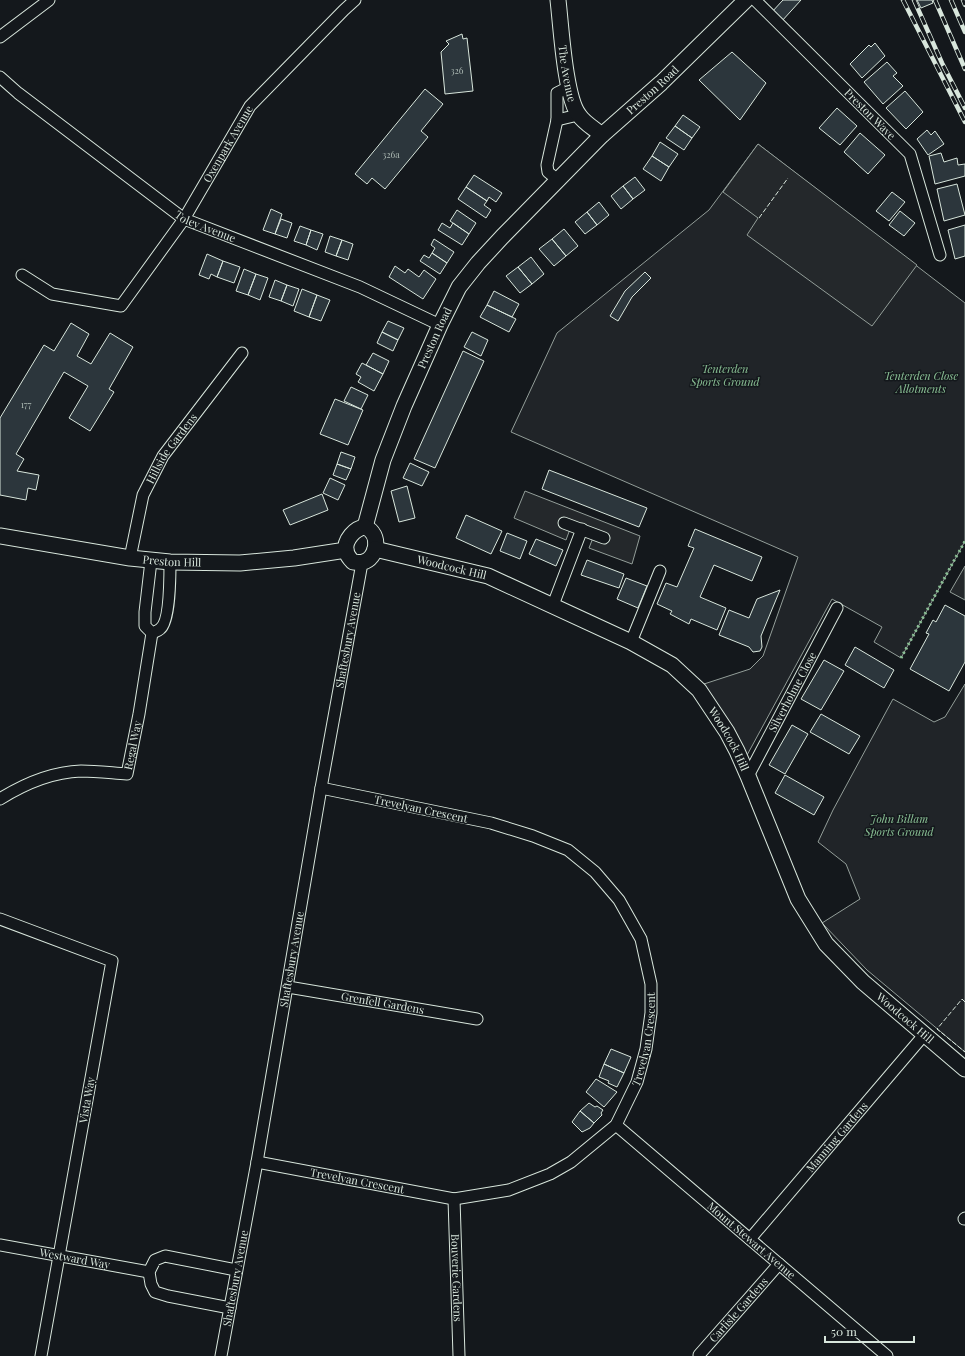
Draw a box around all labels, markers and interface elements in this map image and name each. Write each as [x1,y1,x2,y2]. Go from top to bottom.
street label: The Avenue [556,44,580,104]
street label: Preston Road [623,61,682,117]
house number: 326 [450,64,464,76]
street label: Preston Waye [841,85,899,143]
street label: Oxenpark Avenue [199,102,256,185]
house number: 326a [382,148,400,160]
street label: Toley Avenue [172,207,238,245]
street label: Preston Road [414,304,455,371]
park label: Tenterden Sports Ground [690,361,761,389]
park label: Tenterden Close Allotments [884,368,959,396]
house number: 177 [21,398,32,410]
street label: Hillside Gardens [142,410,200,486]
street label: Preston Hill [142,551,201,569]
street label: Woodcock Hill [415,551,488,582]
street label: Shaftesbury Avenue [331,590,364,689]
street label: Silverholme Close [765,649,820,735]
street label: Woodcock Hill [705,703,753,773]
street label: Regal Way [120,719,145,771]
street label: Trevelyan Crescent [373,791,469,826]
park label: John Billam Sports Ground [864,811,935,839]
street label: Shaftesbury Avenue [276,909,307,1008]
street label: Grenfell Gardens [340,988,425,1017]
street label: Woodcock Hill [873,988,937,1046]
street label: Trevelyan Crescent [628,992,658,1089]
street label: Vista Way [75,1075,98,1125]
street label: Manning Gardens [802,1098,871,1175]
street label: Trevelyan Crescent [309,1164,406,1197]
street label: Mount Stewart Avenue [704,1198,799,1282]
street label: Shaftesbury Avenue [219,1229,251,1328]
street label: Bouverie Gardens [448,1234,466,1322]
street label: Westward Way [37,1244,112,1272]
street label: Carlisle Gardens [706,1274,771,1345]
scale bar [825,1318,914,1344]
text: 50 m [831,1323,857,1339]

